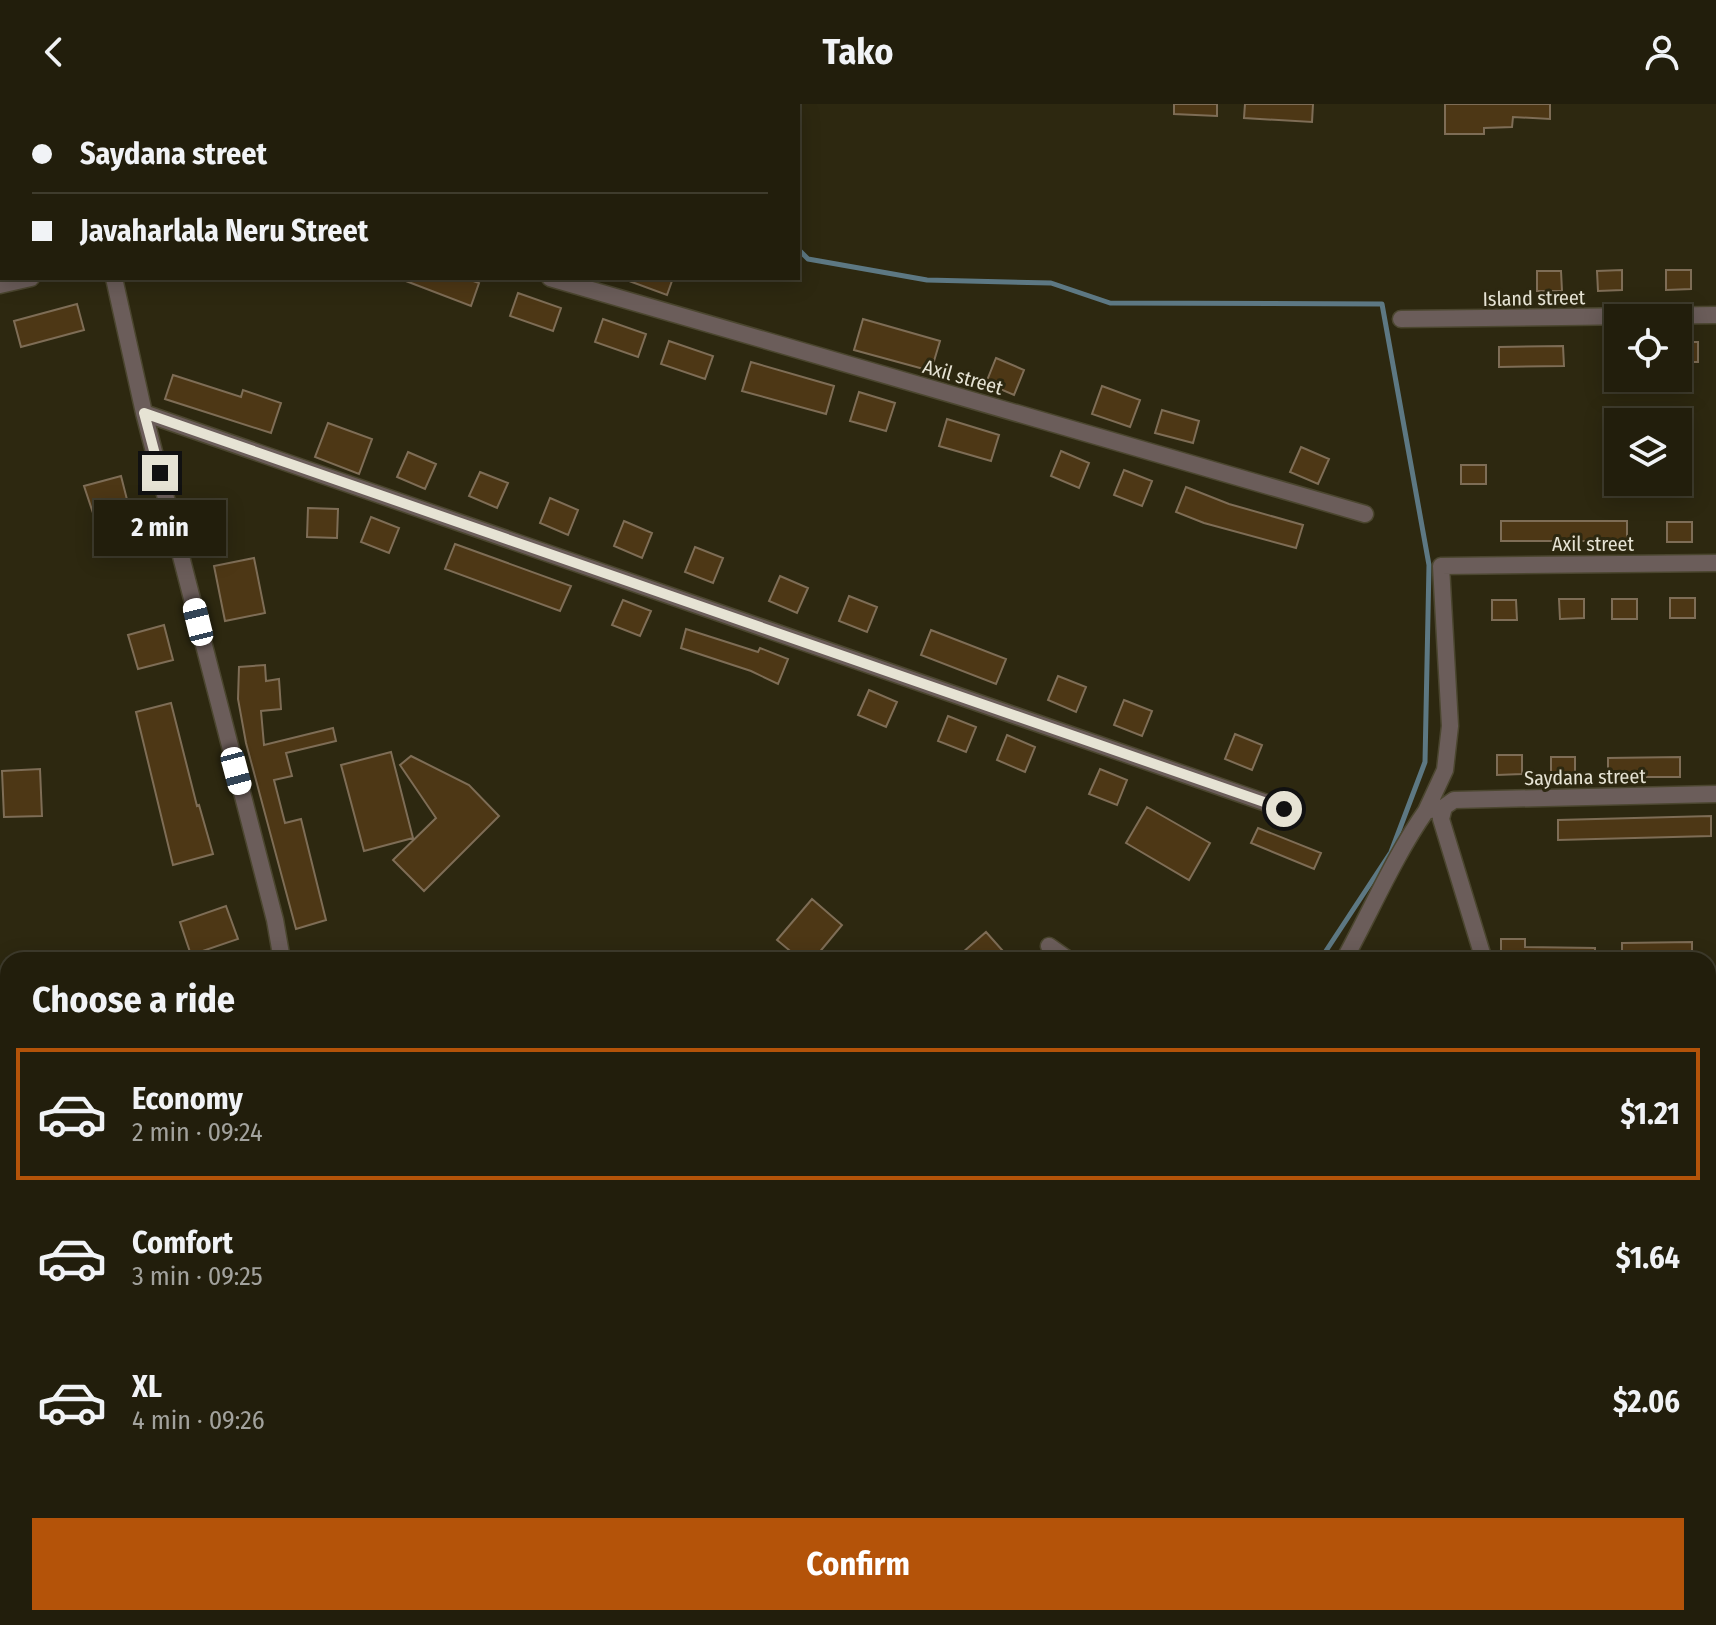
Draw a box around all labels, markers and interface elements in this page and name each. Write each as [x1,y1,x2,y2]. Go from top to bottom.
icon: back [32,30,76,74]
text: Tako [823,30,893,74]
icon: person [1640,30,1684,74]
text: Saydana street [80,136,267,172]
text: Javaharlala Neru Street [80,213,368,249]
street label: Island street [1483,285,1586,311]
map controls [1604,304,1692,496]
button: locate [1604,304,1692,392]
street label: Axil street [920,354,1006,400]
button: layers [1604,408,1692,496]
route end [142,455,178,491]
callout: 2 min [94,501,226,557]
text: 2 min [131,512,189,543]
street label: Axil street [1552,532,1635,556]
car [181,596,215,648]
car [218,745,254,797]
street label: Saydana street [1524,764,1646,790]
route start [1266,791,1302,827]
text: Choose a ride [32,978,235,1022]
icon: car [36,1078,108,1150]
text: Economy [132,1081,243,1117]
text: $1.21 [1621,1096,1680,1132]
text: 2 min · 09:24 [132,1117,263,1148]
icon: car [36,1222,108,1294]
text: Comfort [132,1225,233,1261]
text: $1.64 [1616,1240,1680,1276]
text: 3 min · 09:25 [132,1261,263,1292]
icon: car [36,1366,108,1438]
text: XL [132,1369,162,1405]
text: $2.06 [1613,1384,1680,1420]
text: 4 min · 09:26 [132,1405,265,1436]
button: Confirm [32,1518,1684,1610]

